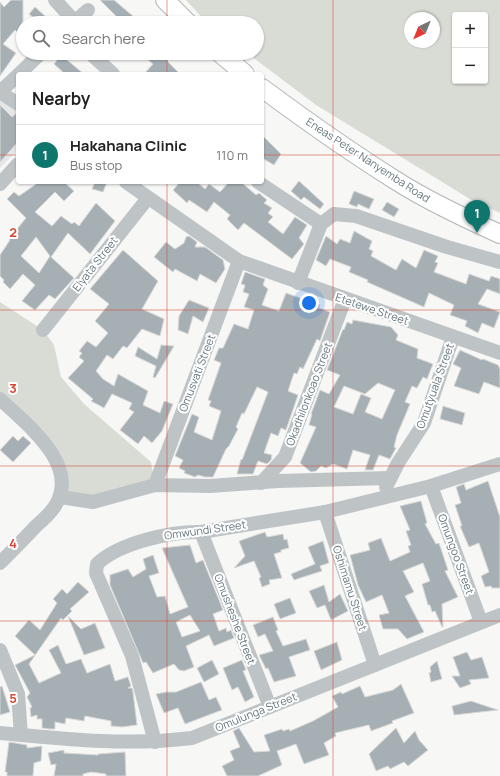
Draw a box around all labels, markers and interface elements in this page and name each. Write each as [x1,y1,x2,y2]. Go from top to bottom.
north arrow [404,12,440,48]
map controls [452,12,488,84]
button: + [452,12,488,48]
search box [16,16,264,60]
icon: search [30,27,52,49]
text: Search here [62,28,145,49]
button: − [452,48,488,84]
text: Nearby [32,87,90,110]
street label: Eneas Peter Nanyemba Road [303,114,433,205]
text: Hakahana Clinic [70,135,187,156]
text: 1 [42,146,48,164]
text: 110 m [216,146,248,164]
text: Bus stop [70,156,122,174]
pin: 1 [464,200,490,233]
text: 2 [9,223,17,241]
street label: Elyata Street [69,233,121,294]
street label: Etetewe Street [334,289,411,328]
your location [299,293,319,313]
street label: Omusvati Street [175,332,218,414]
street label: Okadhilonkoao Street [282,340,335,448]
street label: Omutyuala Street [412,341,457,431]
text: 3 [9,379,17,397]
street label: Omungoo Street [435,512,478,596]
street label: Omwundi Street [163,516,247,543]
text: 4 [9,534,17,552]
street label: Oshimamu Street [330,543,371,632]
street label: Omusheshe Street [211,571,260,666]
street label: Omulunga Street [213,688,299,735]
text: 5 [9,689,17,707]

